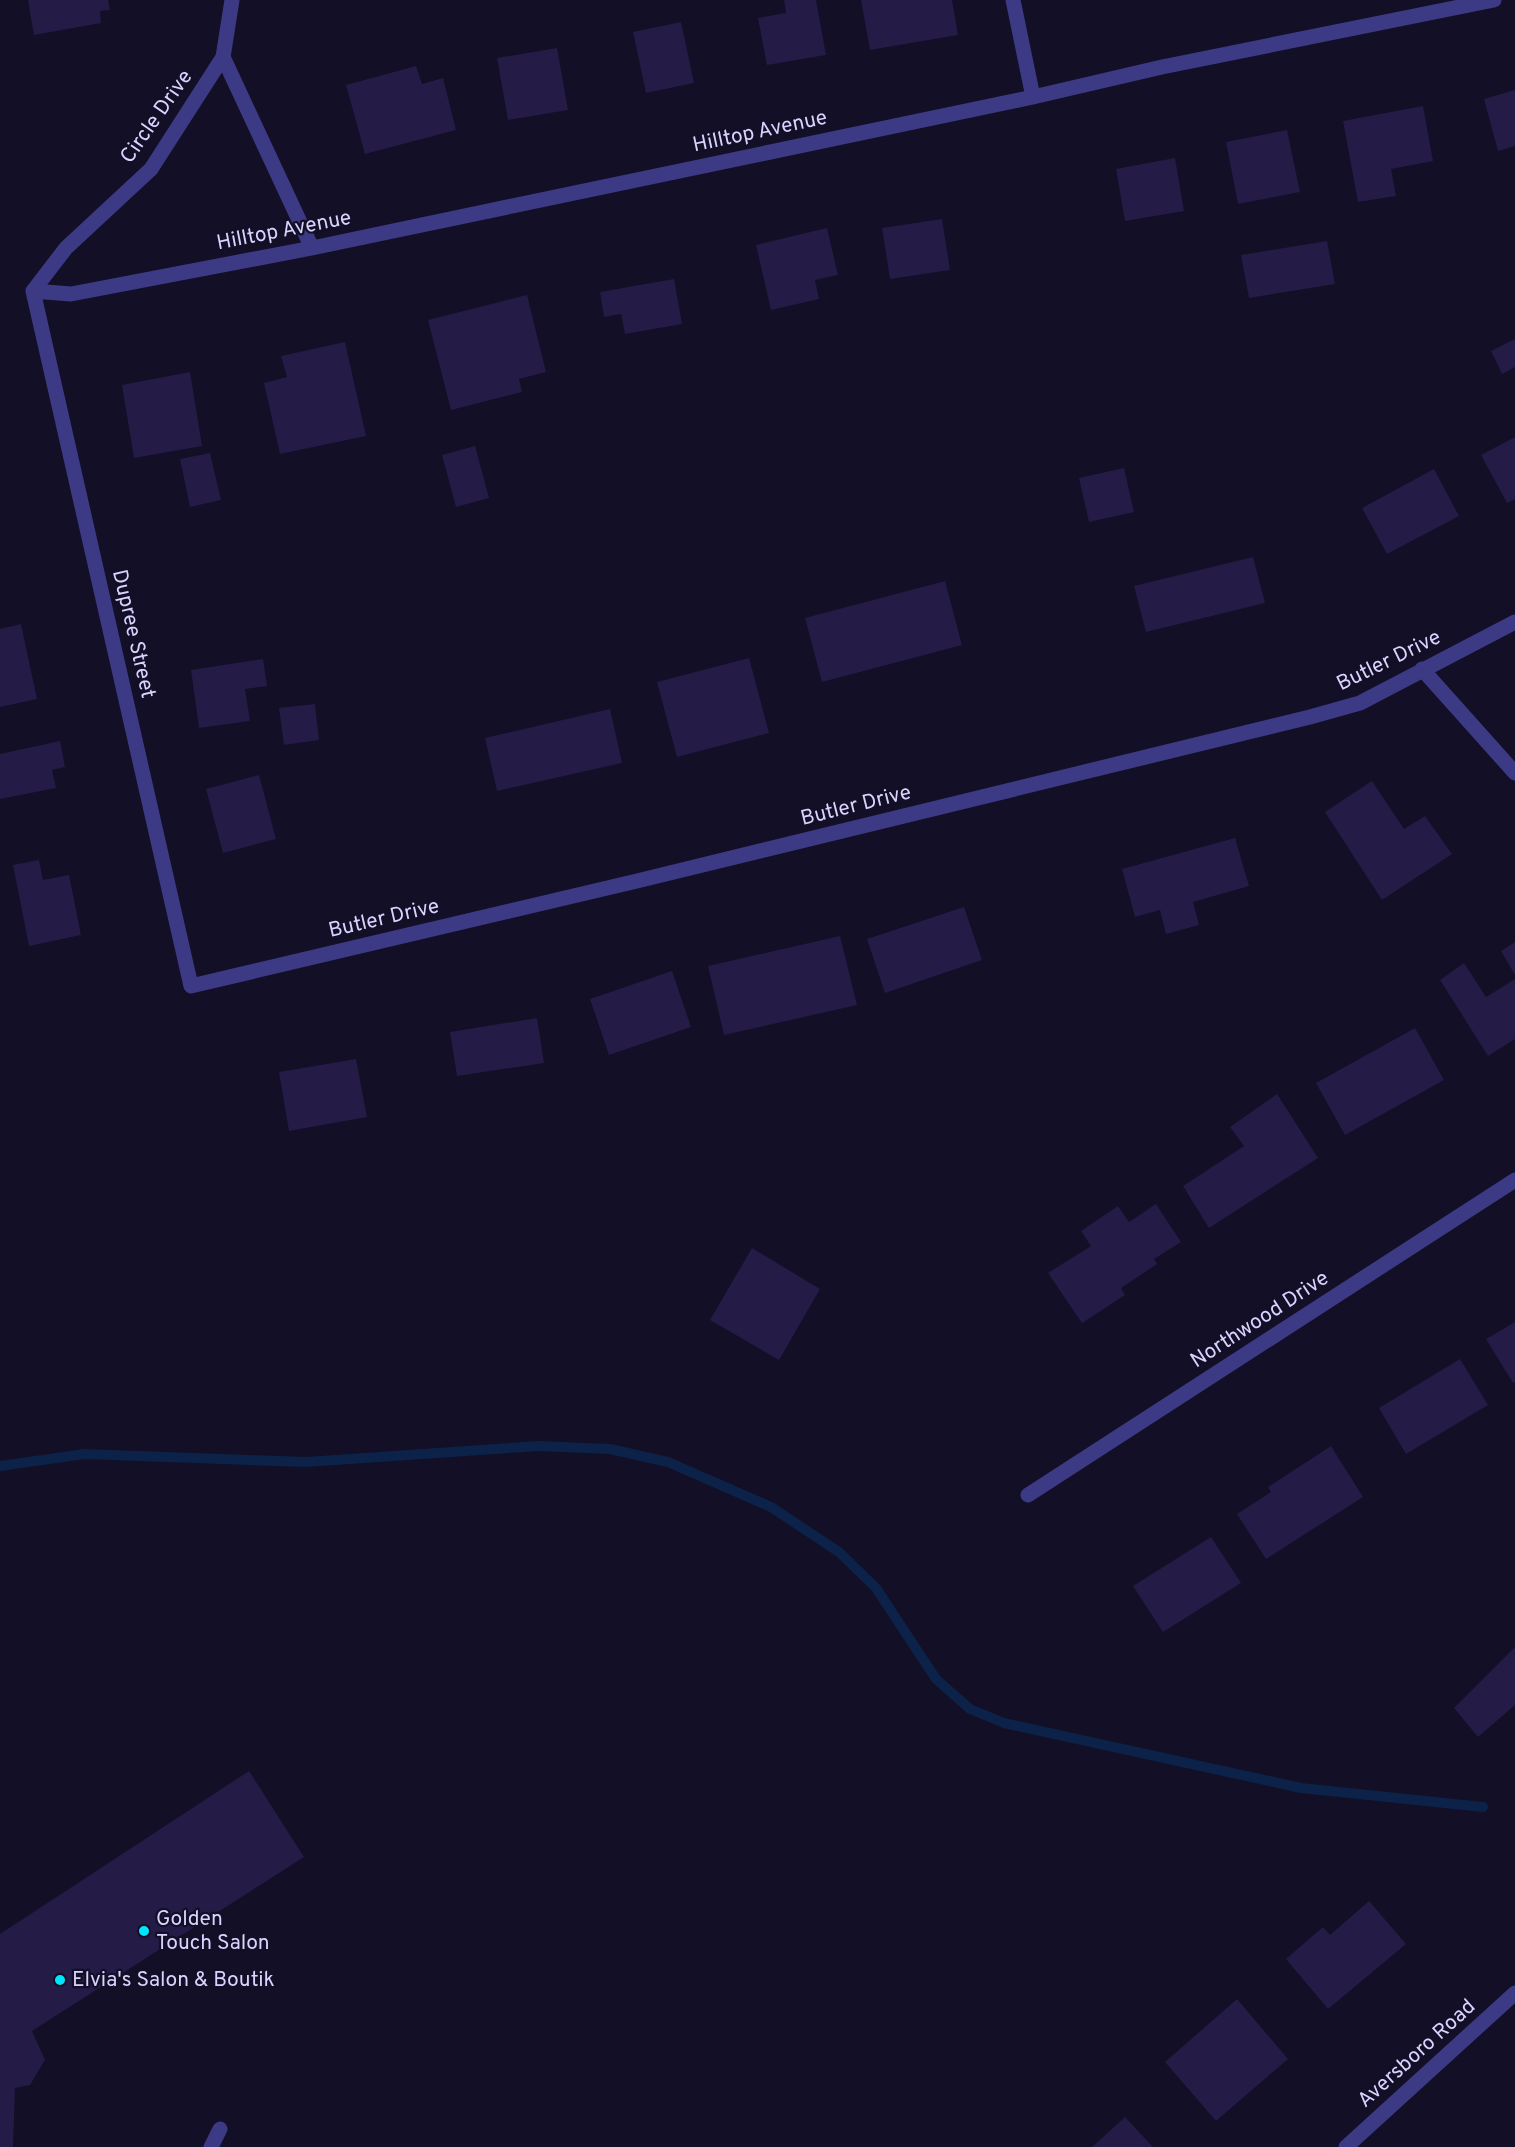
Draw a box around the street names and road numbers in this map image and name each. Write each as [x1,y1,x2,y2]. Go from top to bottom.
street label: Circle Drive [115,65,199,169]
street label: Hilltop Avenue [690,105,830,159]
street label: Hilltop Avenue [214,205,354,257]
street label: Dupree Street [105,567,161,701]
street label: Butler Drive [1332,624,1446,698]
street label: Butler Drive [798,779,914,833]
street label: Butler Drive [326,893,442,945]
street label: Northwood Drive [1186,1265,1334,1375]
street label: Aversboro Road [1352,1994,1482,2114]

